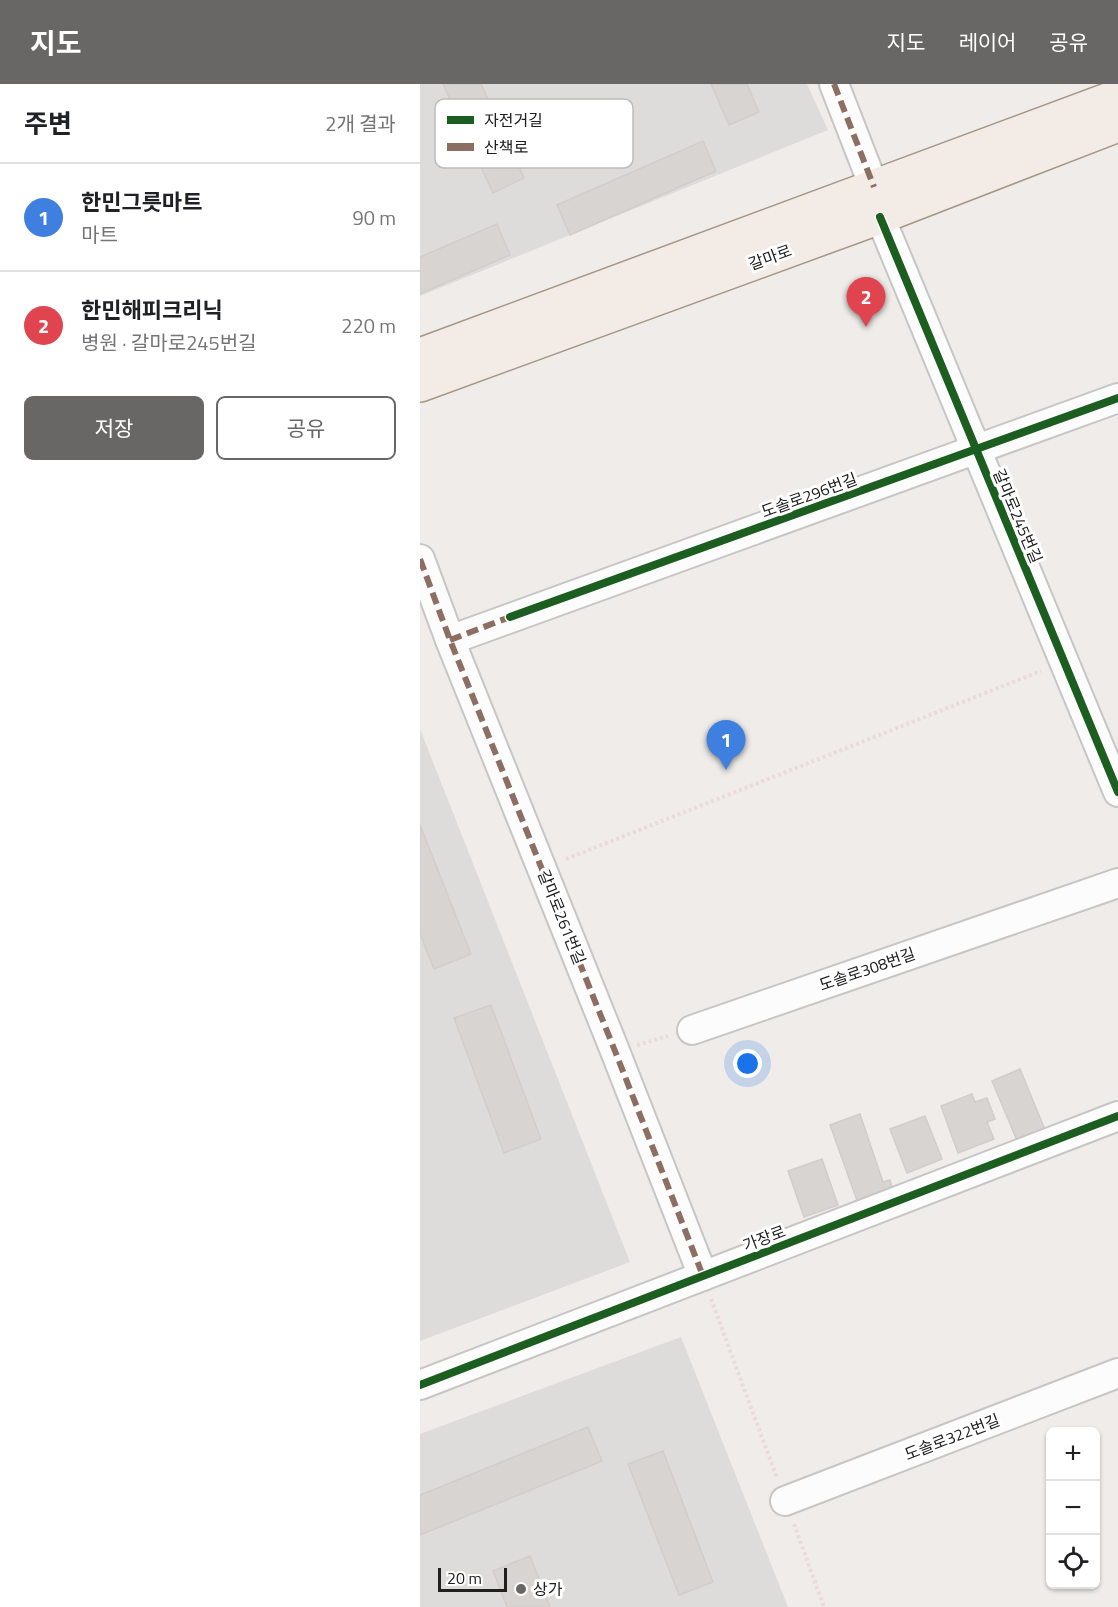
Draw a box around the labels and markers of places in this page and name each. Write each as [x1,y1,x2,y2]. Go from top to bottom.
pin: 2 [846,278,886,327]
pin: 1 [706,720,746,770]
place label: 상가 [533,1577,563,1601]
marker: 상가 [514,1582,528,1596]

